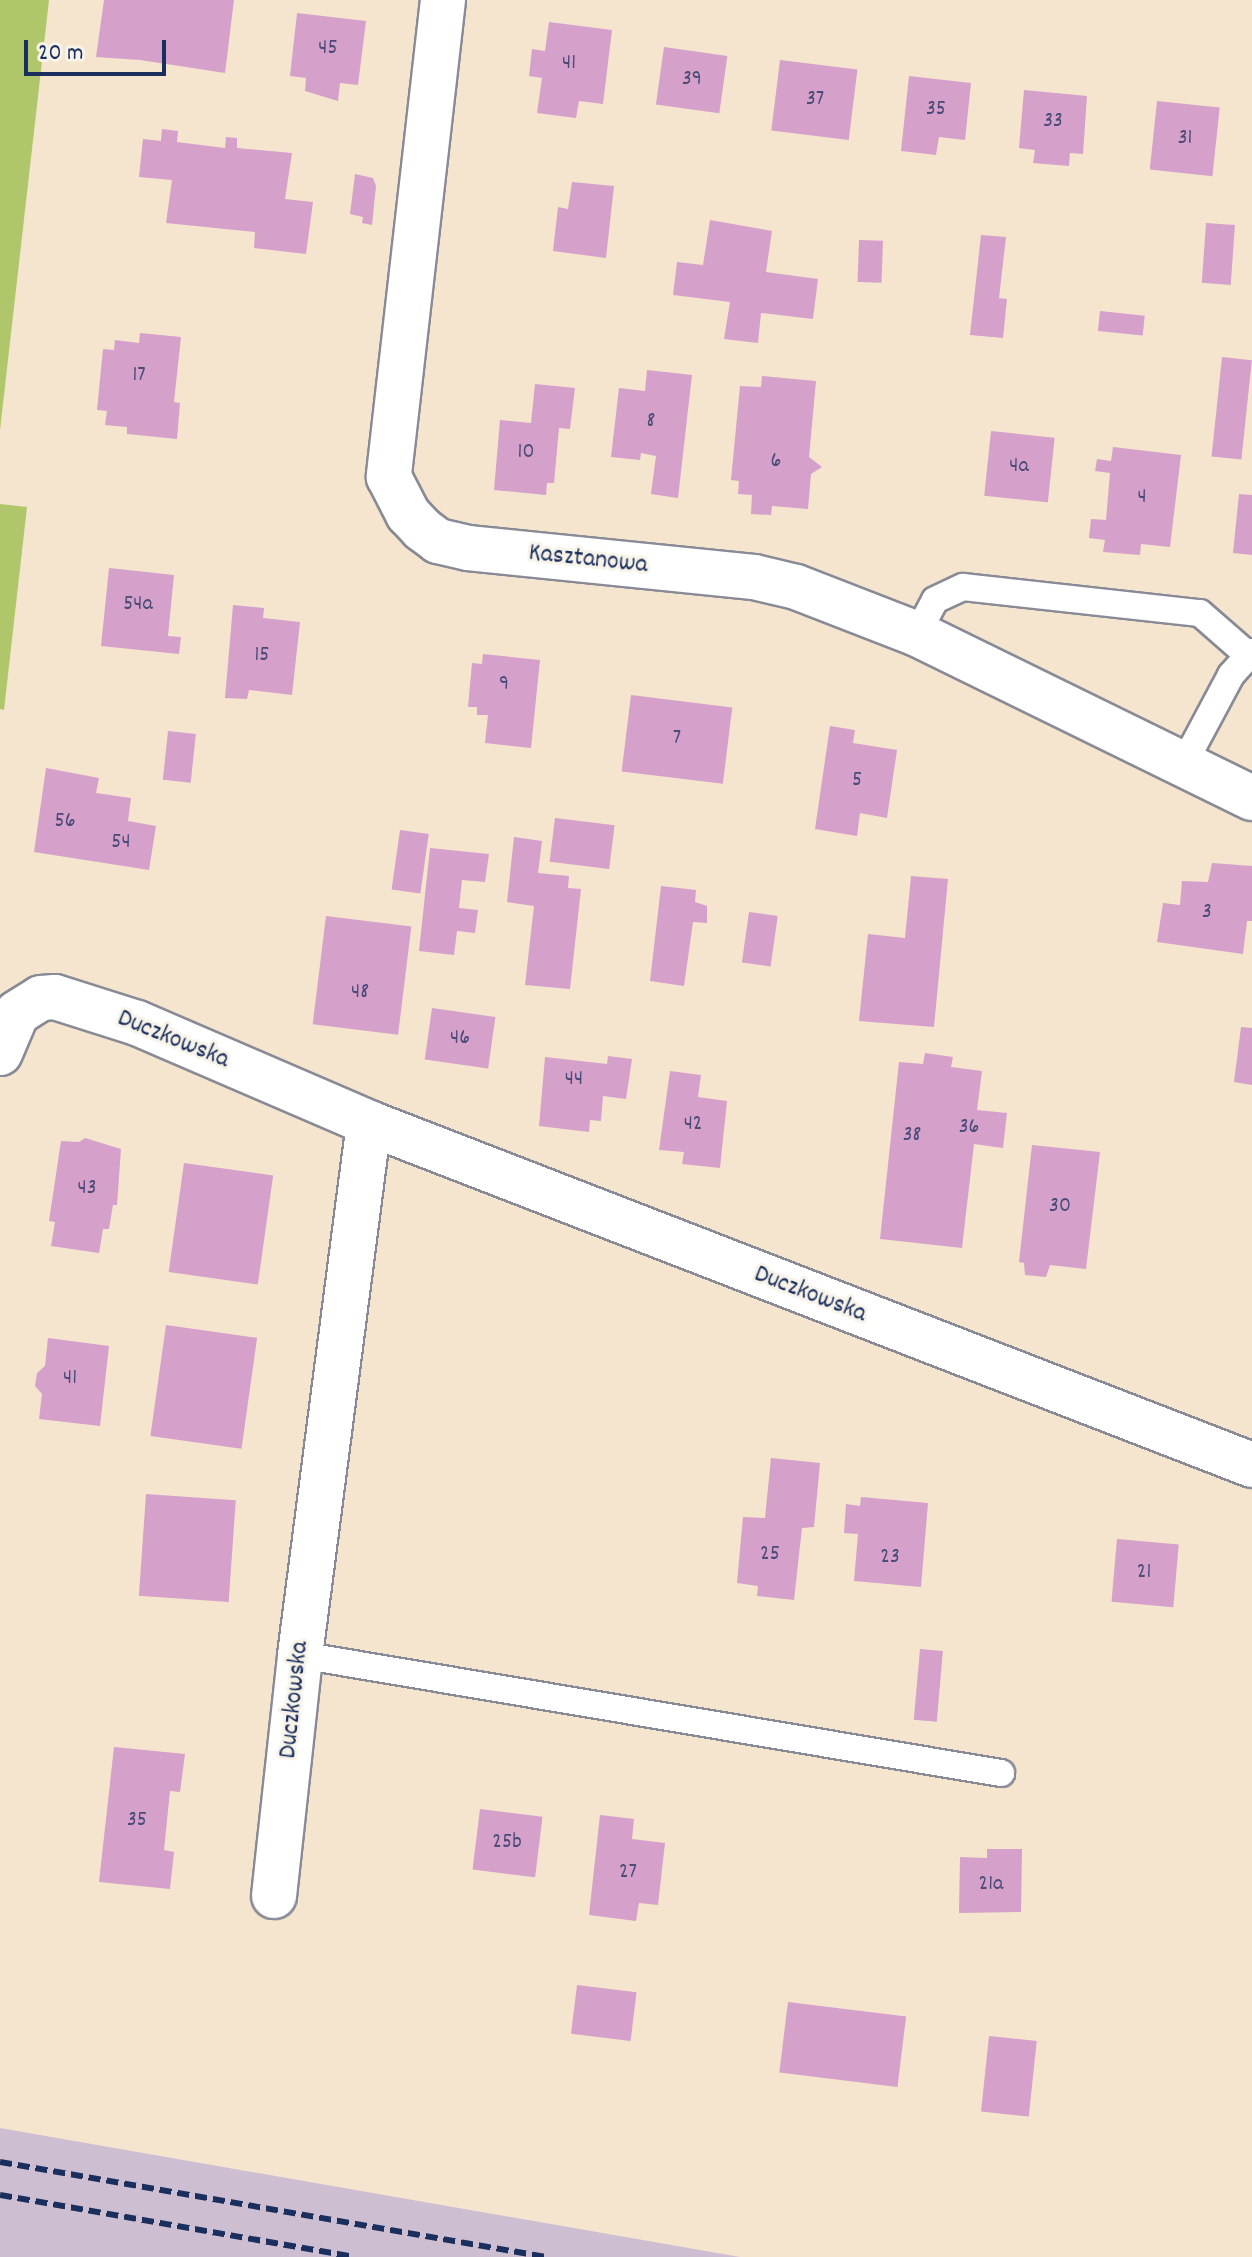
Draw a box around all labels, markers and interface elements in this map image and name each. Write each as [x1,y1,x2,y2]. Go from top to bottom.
scale bar [28,24,170,74]
house number: 45 [318,36,338,62]
text: 20 m [38,37,84,71]
house number: 41 [562,51,576,77]
house number: 39 [682,67,702,93]
house number: 37 [806,87,824,113]
house number: 35 [926,97,946,123]
house number: 33 [1043,109,1063,135]
house number: 31 [1178,126,1192,152]
house number: 17 [132,363,146,389]
house number: 8 [647,409,655,435]
house number: 10 [518,440,534,466]
house number: 6 [771,449,781,475]
house number: 4a [1009,454,1029,480]
house number: 4 [1137,485,1147,511]
street label: Kasztanowa [527,538,649,582]
house number: 54a [123,592,153,618]
house number: 15 [254,643,270,669]
house number: 9 [499,672,509,698]
house number: 7 [673,726,681,752]
house number: 5 [852,768,862,794]
house number: 56 [55,809,75,835]
house number: 54 [111,830,131,856]
house number: 3 [1202,900,1212,926]
house number: 48 [351,980,369,1006]
street label: Duczkowska [113,1003,233,1077]
house number: 46 [450,1026,470,1052]
house number: 44 [565,1067,583,1093]
house number: 42 [684,1112,702,1138]
house number: 36 [959,1115,979,1141]
house number: 38 [903,1123,921,1149]
house number: 43 [78,1176,96,1202]
house number: 30 [1049,1194,1071,1220]
street label: Duczkowska [749,1259,871,1331]
house number: 41 [63,1366,77,1392]
house number: 25 [760,1542,780,1568]
house number: 23 [880,1545,900,1571]
house number: 21 [1137,1560,1151,1586]
street label: Duczkowska [273,1640,317,1760]
house number: 35 [127,1808,147,1834]
house number: 25b [492,1830,522,1856]
house number: 27 [619,1860,637,1886]
house number: 21a [979,1872,1003,1898]

